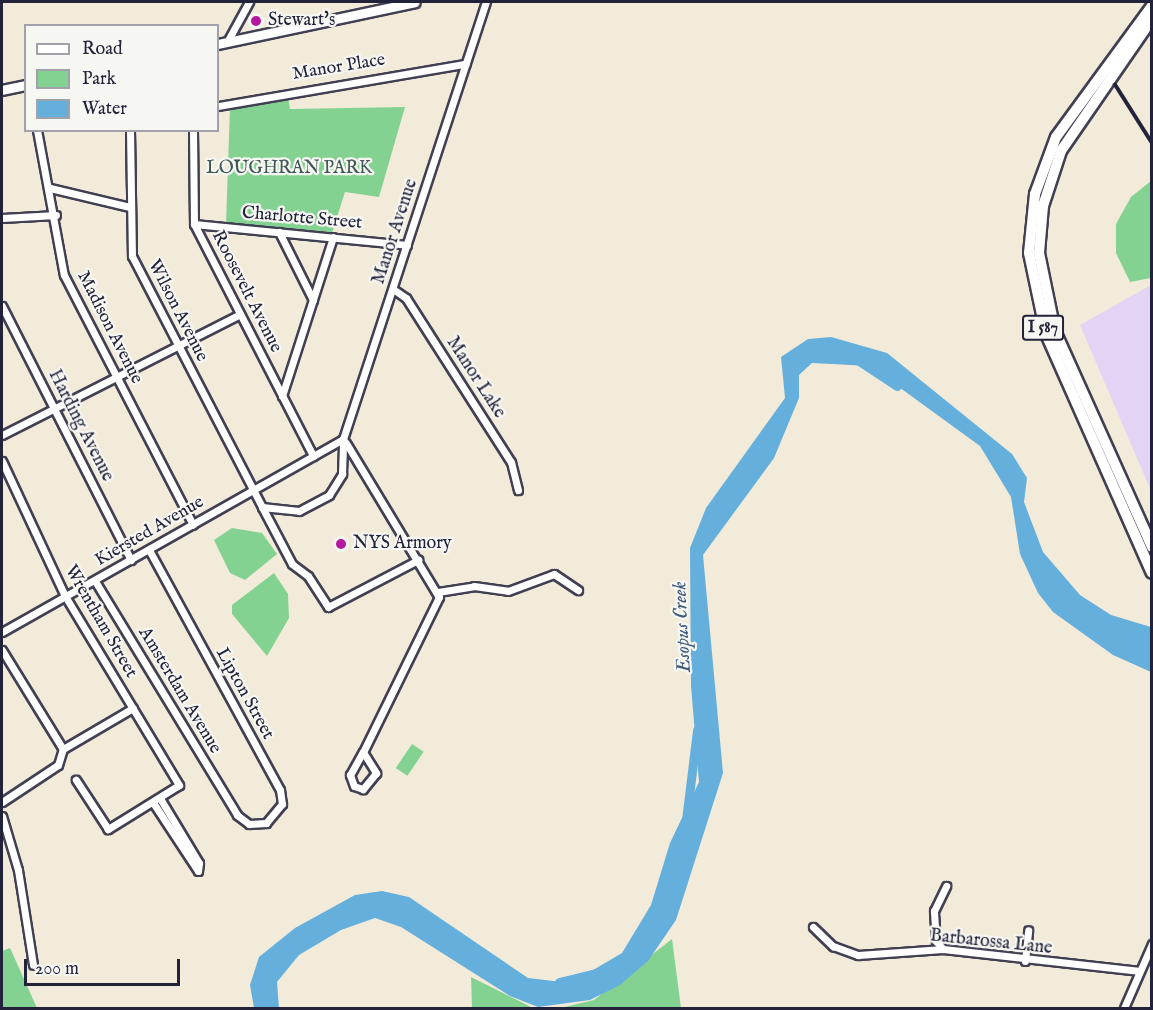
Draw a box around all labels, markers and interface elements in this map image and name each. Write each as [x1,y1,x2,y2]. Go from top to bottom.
place label: Stewart's [268,10,335,32]
marker: Stewart's [249,14,263,28]
legend [24,24,219,132]
text: Road [82,38,123,61]
street label: Manor Place [291,50,387,86]
text: Park [82,68,116,91]
text: Water [82,98,127,121]
park label: LOUGHRAN PARK [206,158,372,180]
street label: Manor Avenue [369,177,423,287]
street label: Charlotte Street [241,203,363,235]
street label: Roosevelt Avenue [206,227,286,357]
street label: Wilson Avenue [142,256,212,366]
street label: Madison Avenue [71,268,147,388]
road number: I 587 [1022,315,1064,341]
street label: Manor Lake [441,333,509,423]
street label: Harding Avenue [43,367,117,485]
street label: Kiersted Avenue [92,492,208,572]
place label: NYS Armory [353,533,452,555]
marker: NYS Armory [334,537,348,551]
street label: Wrentham Street [59,562,141,682]
water label: Esopus Creek [668,581,696,673]
street label: Amsterdam Avenue [133,624,225,758]
street label: Lipton Street [210,644,278,744]
street label: Barbarossa Lane [929,926,1053,960]
scale bar [27,947,183,985]
text: 200 m [35,958,79,981]

